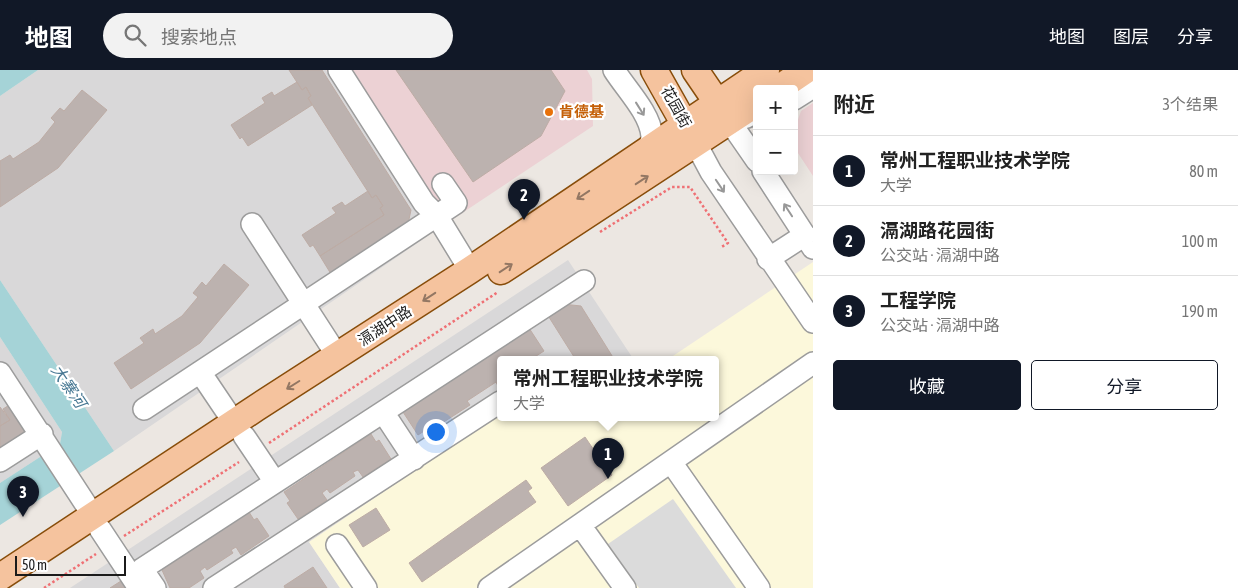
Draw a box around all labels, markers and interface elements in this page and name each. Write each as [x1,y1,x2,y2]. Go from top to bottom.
search box [103,13,453,58]
icon: search [121,21,149,49]
text: 地图 [25,24,73,51]
text: 搜索地点 [161,26,237,48]
text: 地图 [1049,26,1085,47]
text: 图层 [1113,26,1149,47]
text: 分享 [1177,26,1213,47]
street label: 花园街 [658,83,695,131]
map controls [753,85,798,175]
button: + [753,85,798,130]
text: 附近 [833,92,875,116]
text: 3个结果 [1162,95,1218,113]
one-way arrow [635,101,645,115]
place label: 肯德基 [559,103,604,120]
marker: 肯德基 [543,106,555,118]
button: − [753,130,798,175]
text: 常州工程职业技术学院 [880,149,1070,171]
text: 1 [845,162,853,180]
text: 80 m [1189,162,1218,180]
one-way arrow [635,174,649,184]
text: 大学 [880,176,912,194]
pin: 2 [508,179,540,220]
one-way arrow [716,179,726,193]
one-way arrow [576,190,590,200]
one-way arrow [783,203,793,217]
text: 滆湖路花园街 [880,219,994,241]
text: 2 [845,232,853,250]
text: 100 m [1182,232,1218,250]
text: 公交站 · 滆湖中路 [880,246,1000,264]
one-way arrow [499,263,513,273]
text: 工程学院 [880,289,956,311]
one-way arrow [423,292,437,302]
street label: 滆湖中路 [355,302,415,349]
text: 3 [845,302,853,320]
text: 190 m [1182,302,1218,320]
text: 公交站 · 滆湖中路 [880,316,1000,334]
popup [497,356,719,421]
button: 收藏 [833,360,1021,410]
button: 分享 [1031,360,1218,410]
water label: 大寨河 [48,361,92,413]
text: 常州工程职业技术学院 [513,367,703,389]
one-way arrow [286,380,300,390]
text: 大学 [513,394,545,412]
your location [423,419,449,445]
pin: 1 [592,438,624,479]
pin: 3 [7,476,39,517]
scale bar [15,553,126,576]
text: 50 m [22,557,47,573]

